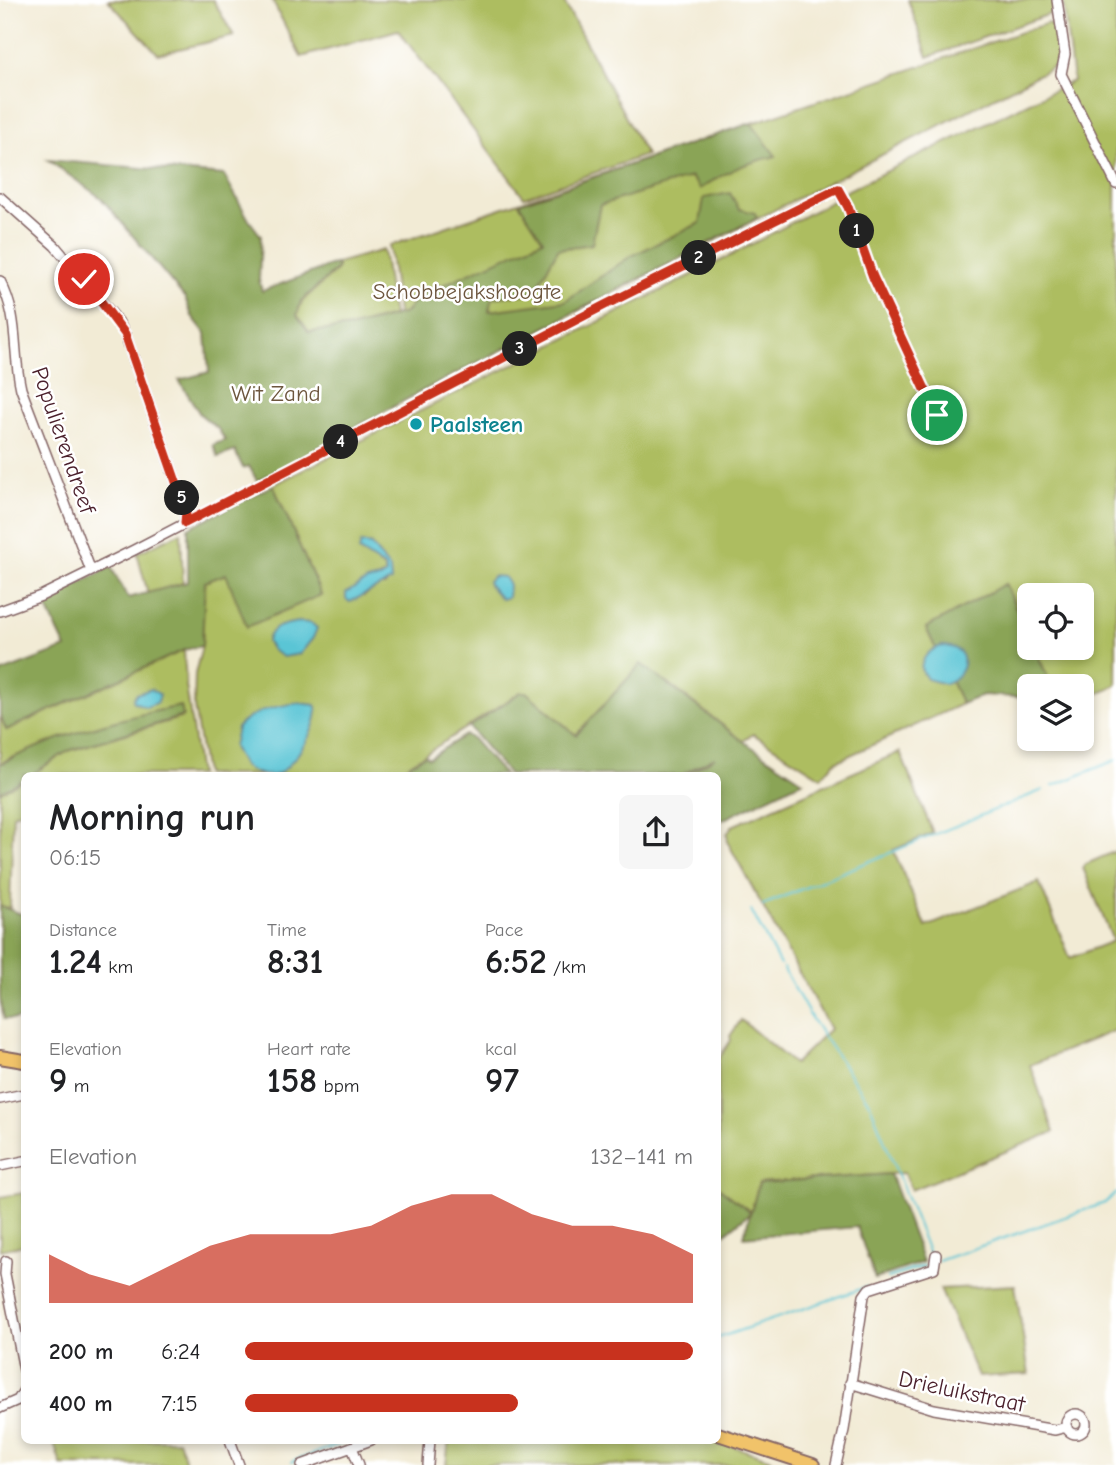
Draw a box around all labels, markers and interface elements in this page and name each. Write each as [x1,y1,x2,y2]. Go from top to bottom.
pin: 1 [840,214,874,248]
text: 1 [853,219,860,241]
pin: 2 [682,240,716,276]
text: 2 [694,246,703,268]
pin [54,249,114,309]
icon: check [65,260,103,298]
park label: Schobbejakshoogte [373,278,561,305]
pin: 3 [503,332,538,366]
text: 3 [515,337,524,359]
street label: Populierendreef [26,363,102,518]
park label: Wit Zand [231,380,321,407]
pin [907,385,967,445]
icon: arrive [918,396,956,434]
place label: Paalsteen [430,411,523,438]
marker: Paalsteen [408,416,424,432]
pin: 4 [324,424,358,460]
text: 4 [336,430,345,452]
pin: 5 [164,480,200,516]
text: 5 [176,486,187,508]
map controls [1017,583,1094,751]
button: locate [1017,583,1094,660]
button: layers [1017,674,1094,751]
button: share [619,795,693,869]
text: Morning run [49,796,255,840]
text: 06:15 [49,844,101,871]
text: Distance [49,919,117,941]
text: Time [267,919,306,941]
text: Pace [485,919,523,941]
text: 1.24 [49,941,102,982]
text: 8:31 [267,941,323,982]
text: 6:52 [485,941,547,982]
text: km [102,956,133,978]
text: /km [547,956,586,978]
text: Elevation [49,1038,122,1060]
text: Heart rate [267,1038,351,1060]
text: kcal [485,1038,517,1060]
text: 9 [49,1060,67,1101]
text: 158 [267,1060,317,1101]
text: 97 [485,1060,519,1101]
text: m [67,1075,89,1097]
text: bpm [317,1075,360,1097]
text: Elevation [49,1143,137,1170]
text: 132–141 m [590,1143,693,1170]
text: 200 m [49,1338,113,1365]
text: 6:24 [161,1338,201,1365]
street label: Drieluikstraat [896,1365,1029,1418]
text: 400 m [49,1390,113,1417]
text: 7:15 [161,1390,198,1417]

